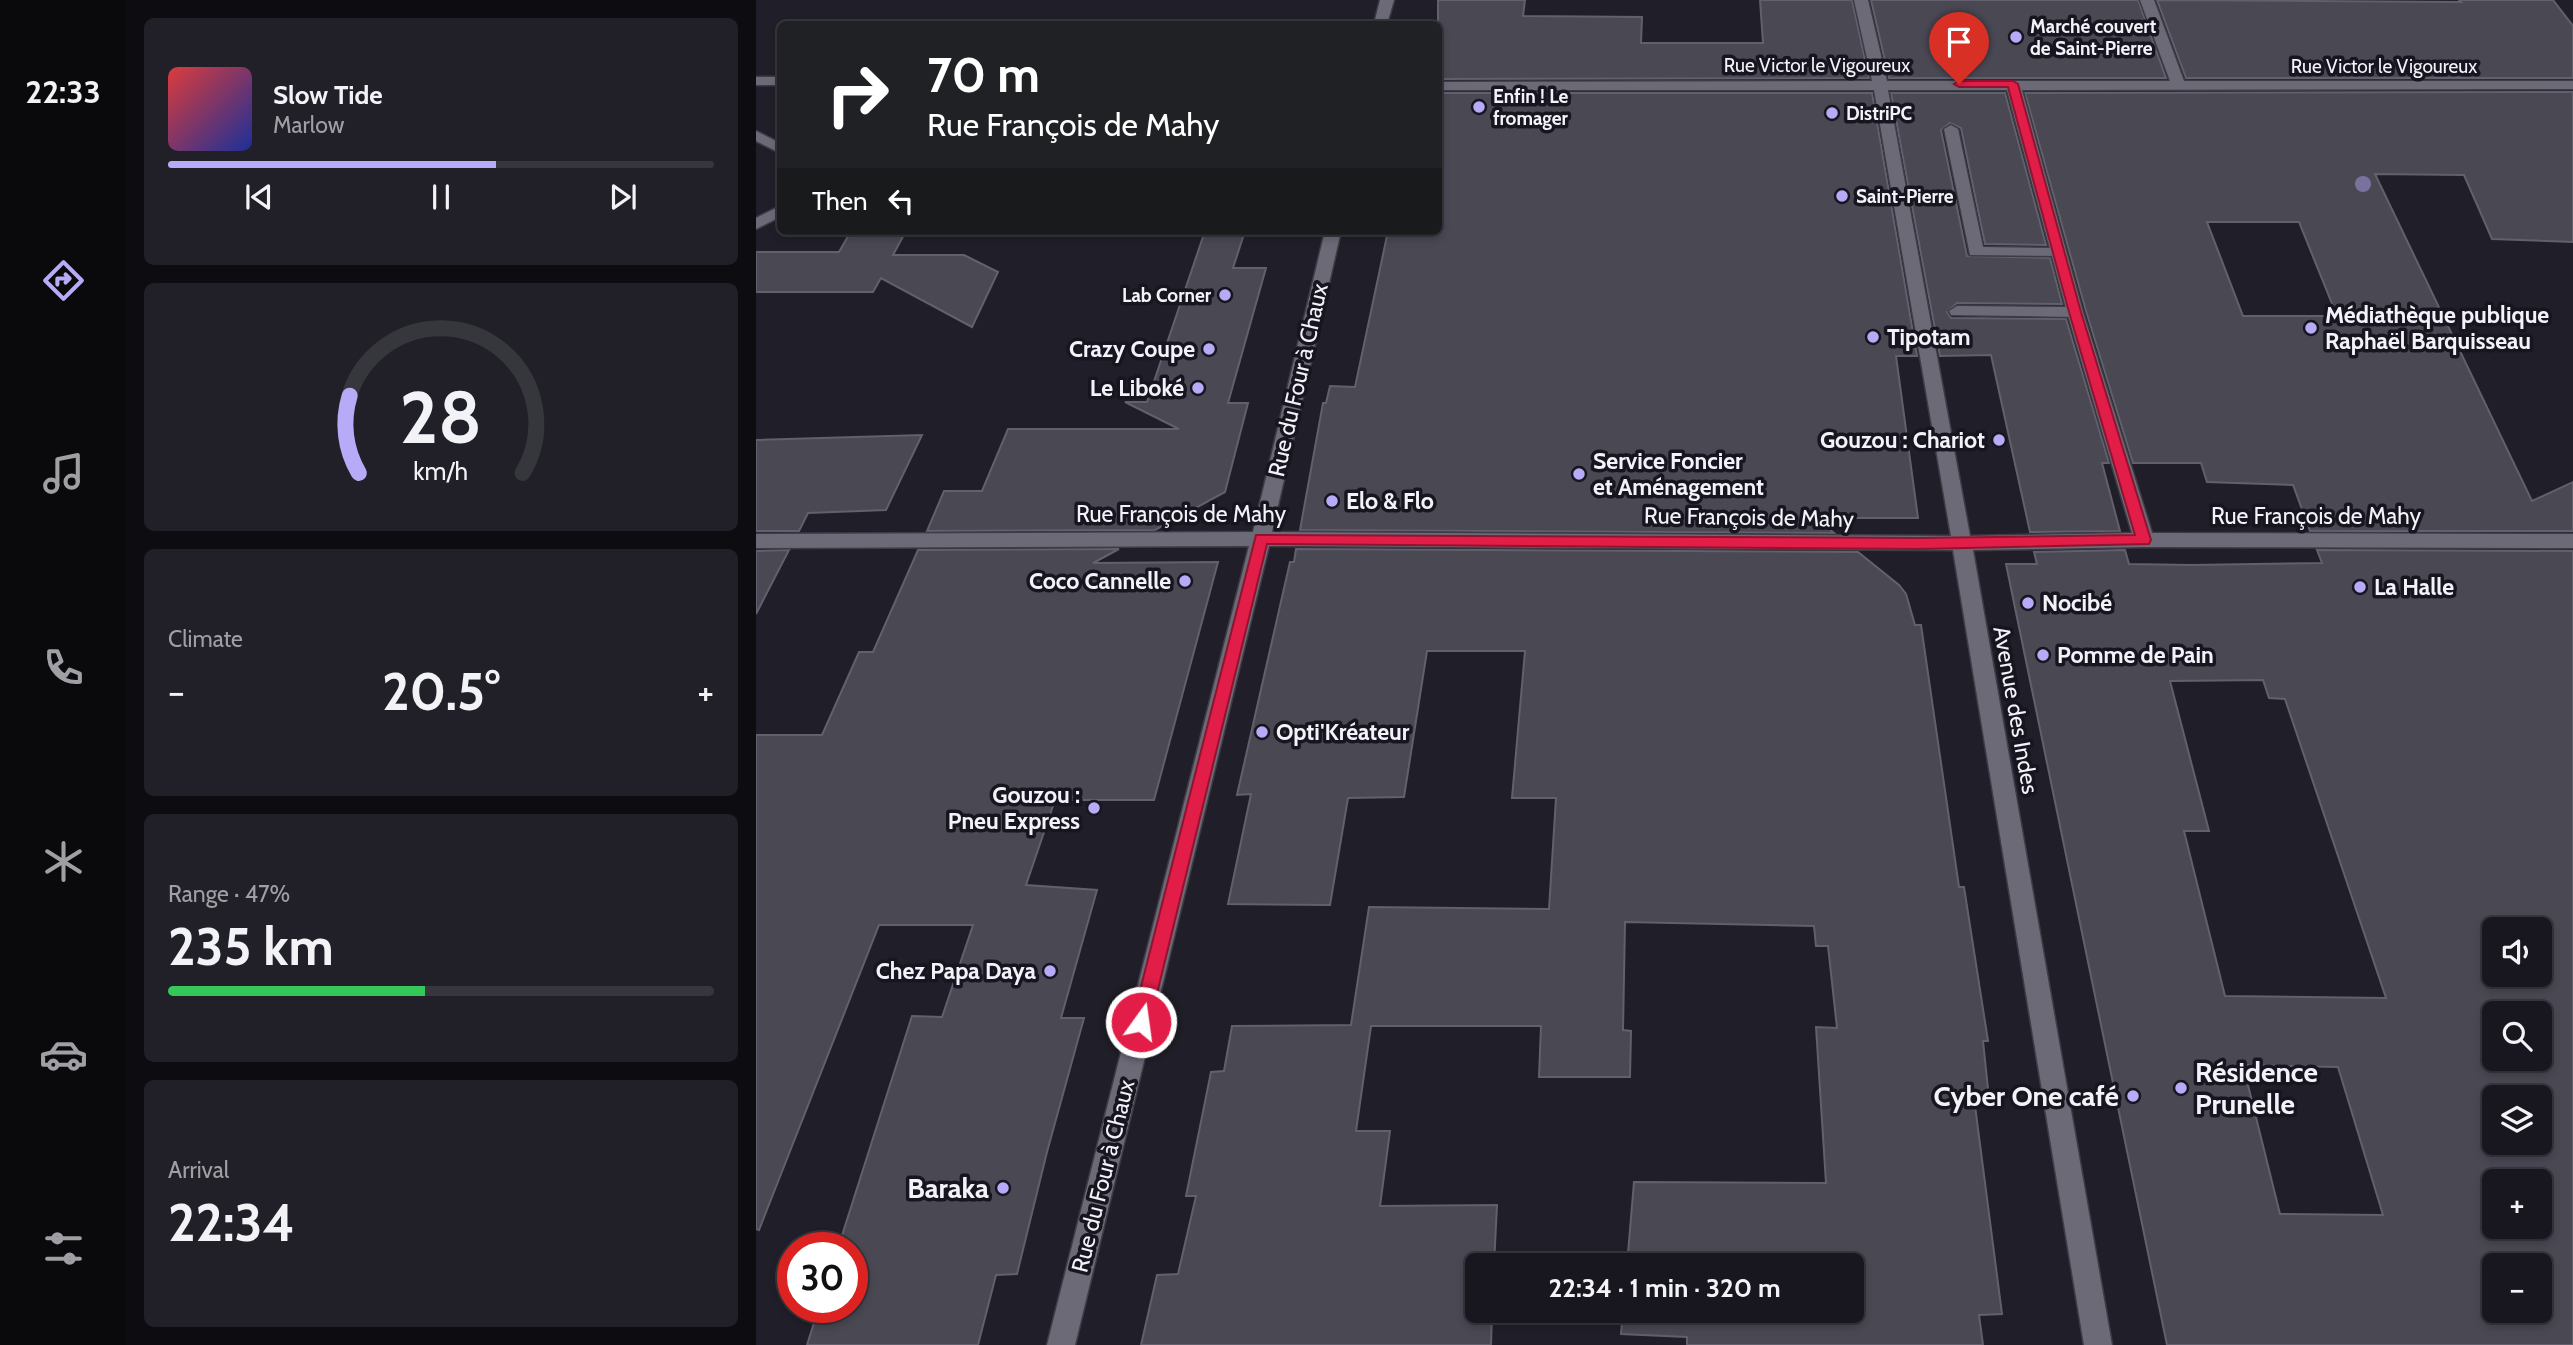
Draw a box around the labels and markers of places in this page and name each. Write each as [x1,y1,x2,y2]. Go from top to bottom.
pin [1929,12.0,1989,84]
place label: Marché couvert de Saint-Pierre [2030,15,2157,60]
marker: Marché couvert de Saint-Pierre [2008,29,2024,45]
place label: Enfin ! Le fromager [1493,85,1569,130]
marker: Enfin ! Le fromager [1471,99,1487,115]
place label: DistriPC [1846,102,1912,125]
marker: DistriPC [1824,105,1840,121]
place label: Saint-Pierre [1856,185,1954,208]
marker: Saint-Pierre [1834,188,1850,204]
place label: Lab Corner [1122,284,1212,307]
marker: Lab Corner [1217,287,1233,303]
place label: Médiathèque publique Raphaël Barquisseau [2325,301,2549,355]
marker: Médiathèque publique Raphaël Barquisseau [2303,320,2319,336]
place label: Tipotam [1887,323,1971,351]
marker: Tipotam [1865,329,1881,345]
place label: Crazy Coupe [1069,335,1195,363]
marker: Crazy Coupe [1201,341,1217,357]
place label: Le Liboké [1090,374,1184,402]
marker: Le Liboké [1190,380,1206,396]
place label: Gouzou : Chariot [1820,426,1985,454]
marker: Gouzou : Chariot [1991,432,2007,448]
place label: Service Foncier et Aménagement [1593,447,1764,501]
marker: Service Foncier et Aménagement [1571,466,1587,482]
place label: Elo & Flo [1346,487,1434,515]
marker: Elo & Flo [1324,493,1340,509]
place label: Coco Cannelle [1029,567,1171,595]
marker: Coco Cannelle [1177,573,1193,589]
place label: La Halle [2374,573,2454,601]
marker: La Halle [2352,579,2368,595]
place label: Nocibé [2042,589,2112,617]
marker: Nocibé [2020,595,2036,611]
place label: Pomme de Pain [2057,641,2214,669]
marker: Pomme de Pain [2035,647,2051,663]
place label: Opti'Kréateur [1276,718,1410,746]
marker: Opti'Kréateur [1254,724,1270,740]
place label: Gouzou : Pneu Express [948,781,1080,835]
marker: Gouzou : Pneu Express [1086,800,1102,816]
place label: Chez Papa Daya [876,957,1037,985]
marker: Chez Papa Daya [1042,963,1058,979]
place label: Résidence Prunelle [2195,1055,2318,1121]
place label: Cyber One café [1933,1079,2119,1113]
marker: Résidence Prunelle [2173,1080,2189,1096]
marker: Cyber One café [2125,1088,2141,1104]
place label: Baraka [907,1171,989,1205]
marker: Baraka [995,1180,1011,1196]

